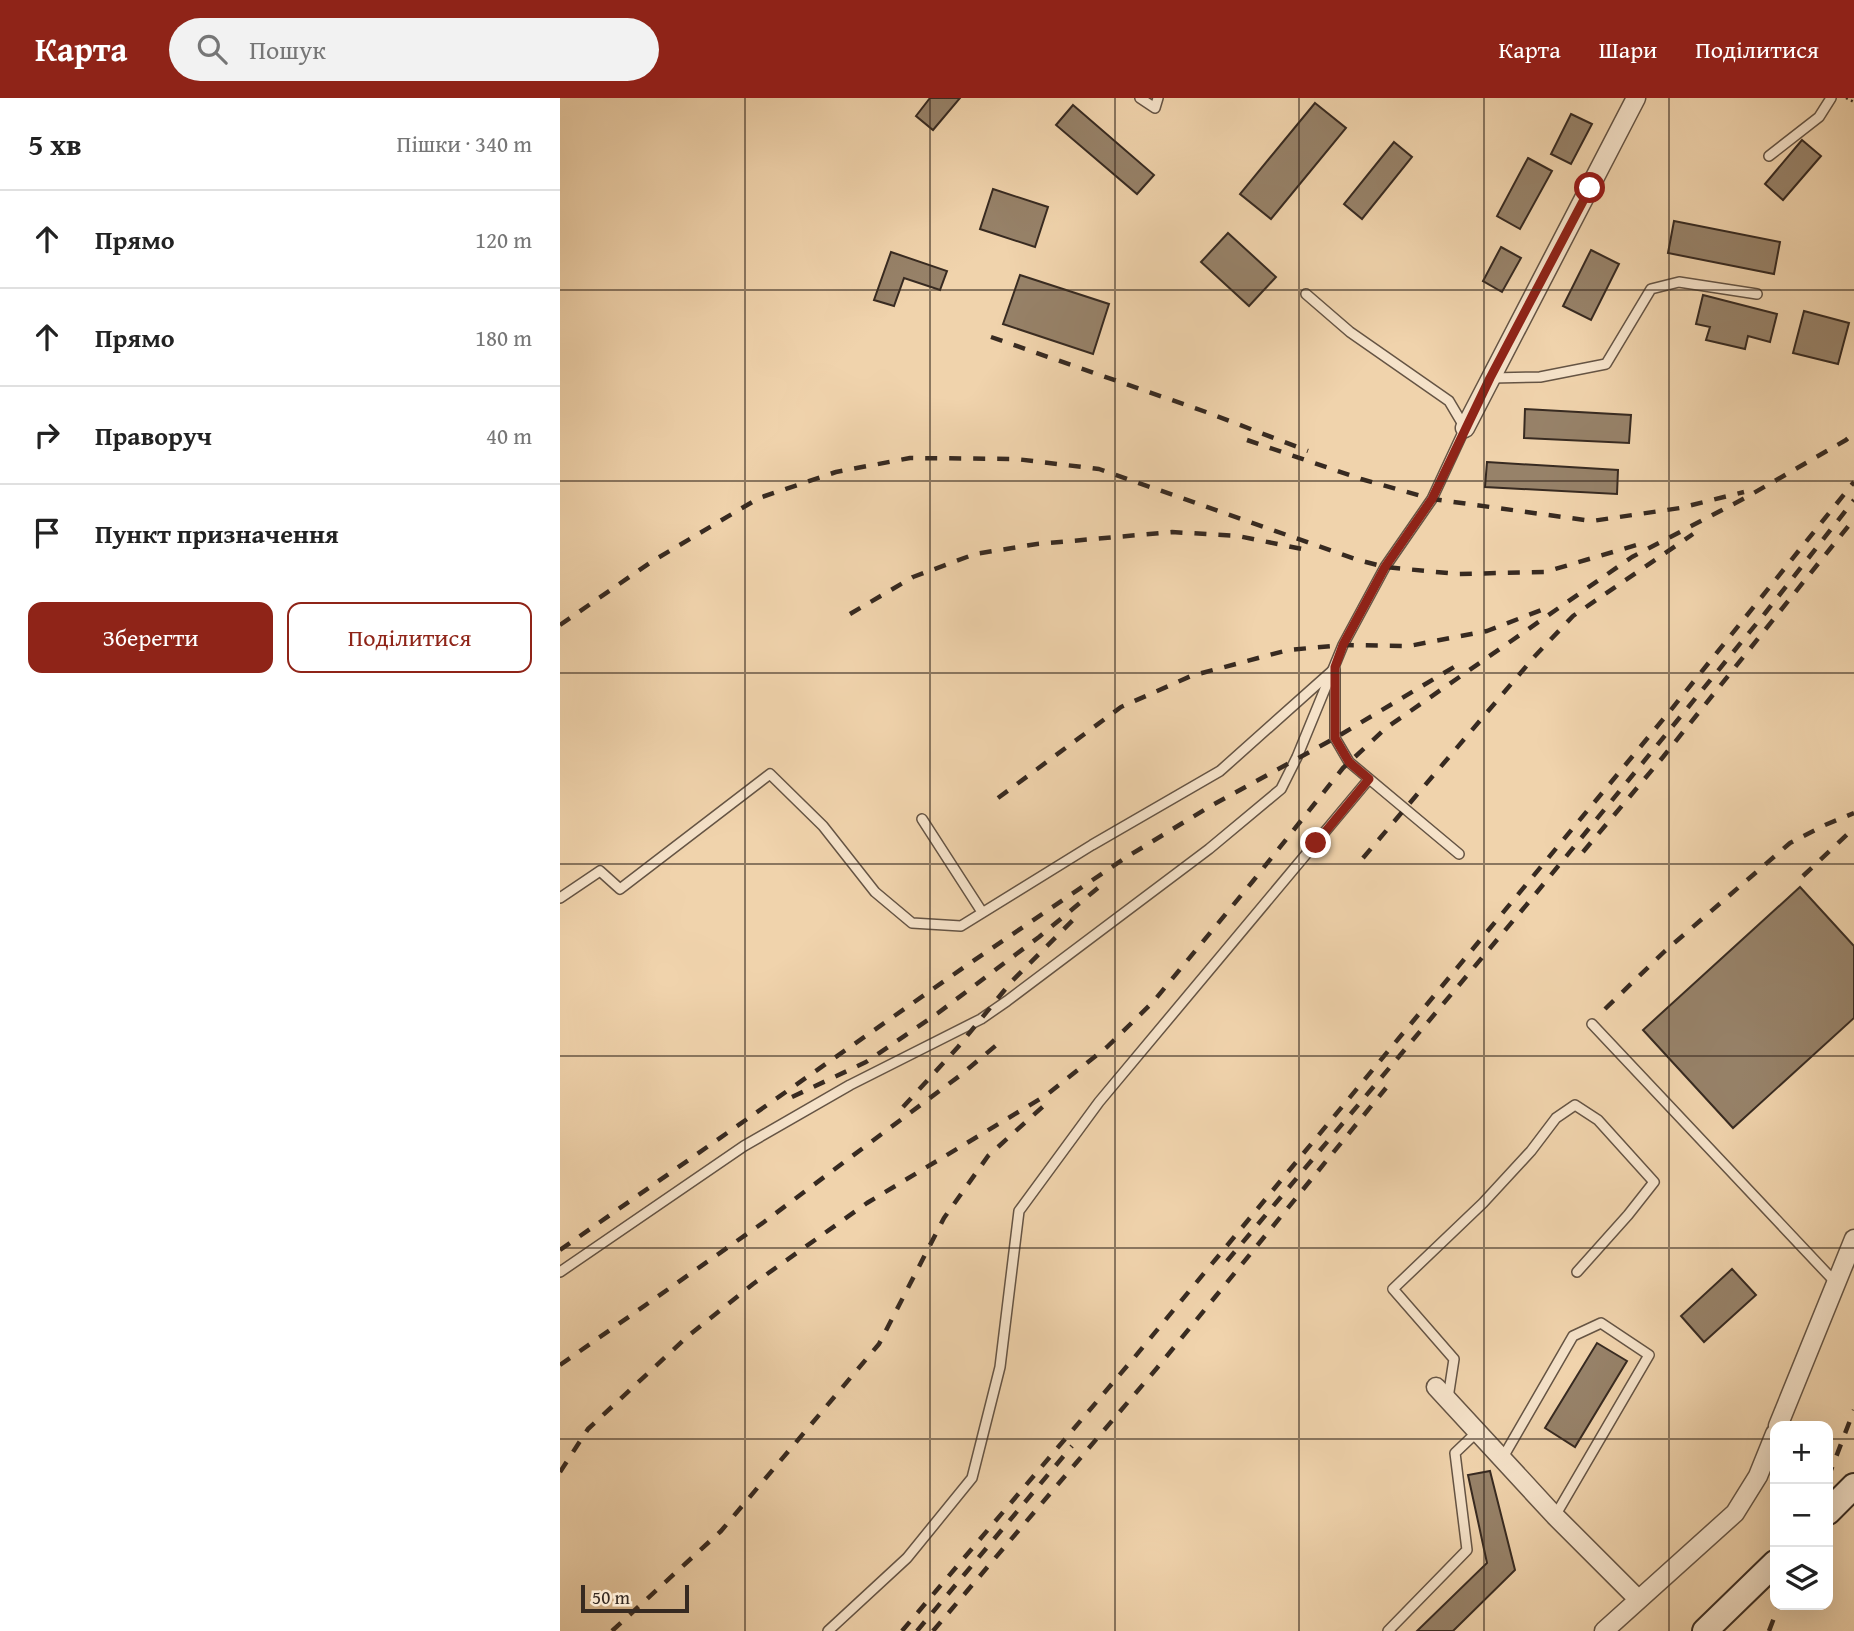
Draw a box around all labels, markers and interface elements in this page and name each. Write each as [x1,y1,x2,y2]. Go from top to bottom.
search box [169,18,659,81]
text: Карта [35,25,127,73]
icon: search [193,30,231,68]
text: Пошук [249,30,326,69]
text: Карта [1498,32,1561,67]
text: Шари [1599,32,1657,67]
text: Поділитися [1695,32,1819,67]
text: 5 хв [28,122,82,166]
text: Пішки · 340 m [397,127,532,160]
route start [1574,172,1605,203]
icon: ahead [28,220,66,258]
text: Прямо [95,220,175,259]
text: 120 m [475,223,532,256]
icon: ahead [28,318,66,356]
text: Прямо [95,318,175,357]
text: 180 m [475,321,532,354]
icon: right [28,416,66,454]
text: Праворуч [95,416,212,455]
text: 40 m [486,419,532,452]
icon: arrive [28,514,66,552]
text: Пункт призначення [95,514,339,553]
button: Зберегти [28,602,273,673]
button: Поділитися [287,602,532,673]
route end [1300,827,1331,858]
map controls [1770,1421,1833,1610]
button: + [1770,1421,1833,1484]
button: − [1770,1484,1833,1547]
button: layers [1770,1547,1833,1610]
scale bar [581,1582,690,1614]
text: 50 m [592,1583,630,1611]

